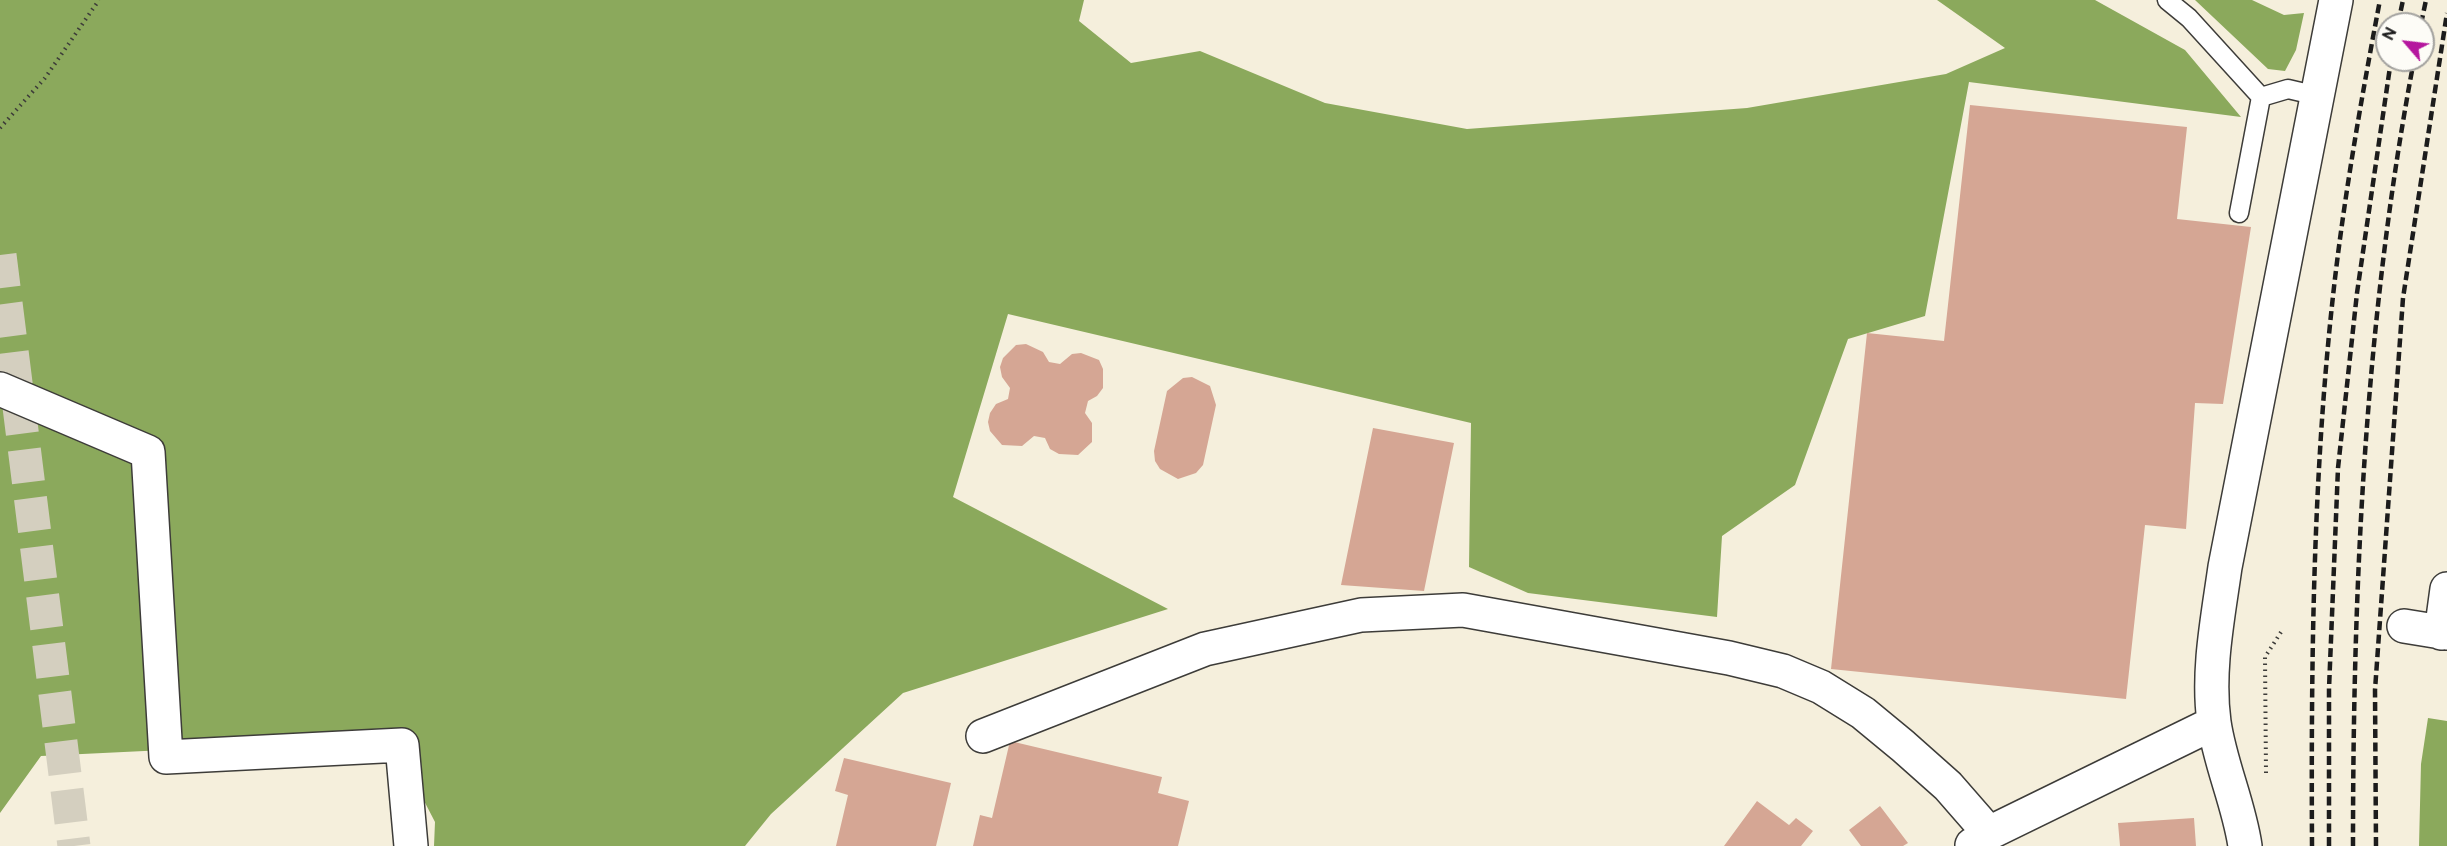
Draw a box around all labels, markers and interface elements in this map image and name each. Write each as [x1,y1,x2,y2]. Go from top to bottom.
north arrow [2375,12,2435,72]
text: N [2379,24,2402,44]

